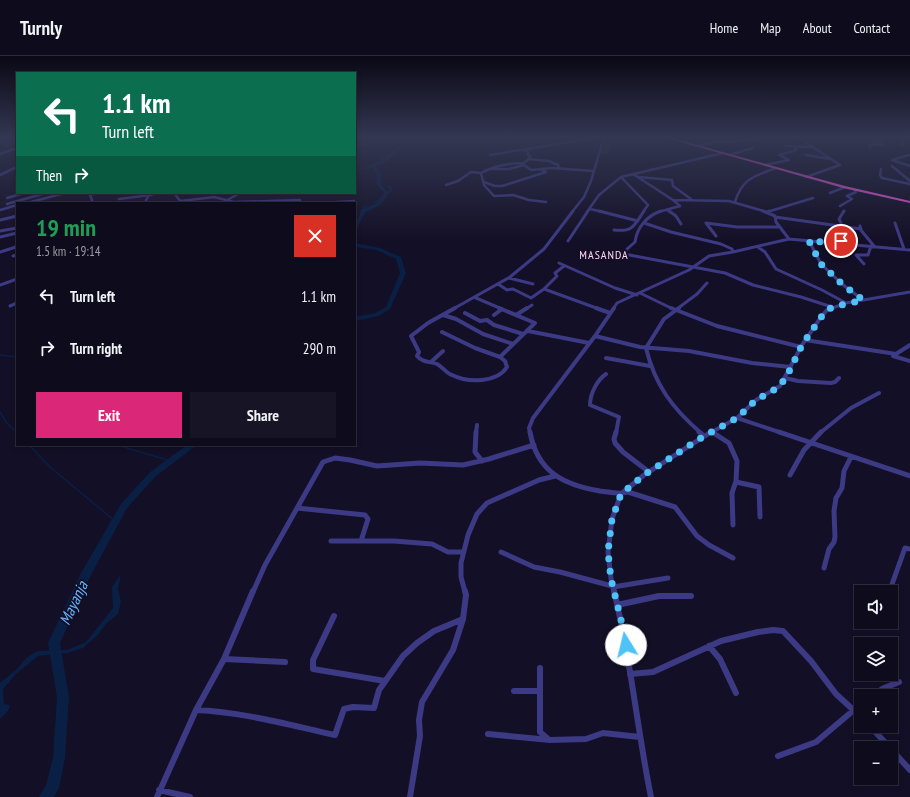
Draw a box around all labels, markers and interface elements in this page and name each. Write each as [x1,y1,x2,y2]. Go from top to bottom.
text: Turnly [20,16,62,40]
text: Home [710,19,738,37]
text: Map [760,19,781,37]
text: About [803,19,832,37]
text: Contact [854,19,890,37]
text: 1.1 km [102,84,171,121]
icon: left [36,88,88,140]
text: Turn left [102,120,154,143]
icon: right [70,164,92,186]
text: Then [36,166,62,185]
text: 19 min [36,212,96,243]
button: close [294,215,336,257]
pin [824,224,858,258]
icon: arrive [830,230,852,252]
text: 1.5 km · 19:14 [36,243,101,260]
district label: MASANDA [579,247,629,262]
icon: left [36,285,58,307]
text: Turn left [70,287,115,306]
text: 1.1 km [301,287,336,306]
icon: right [36,337,58,359]
text: Turn right [70,339,122,358]
text: 290 m [303,339,336,358]
button: Exit [36,392,182,438]
button: Share [190,392,336,438]
water label: Mayanja [54,577,92,628]
map controls [854,585,898,785]
button: sound [854,585,898,629]
position arrow [605,624,647,666]
button: layers [854,637,898,681]
button: + [854,689,898,733]
button: − [854,741,898,785]

